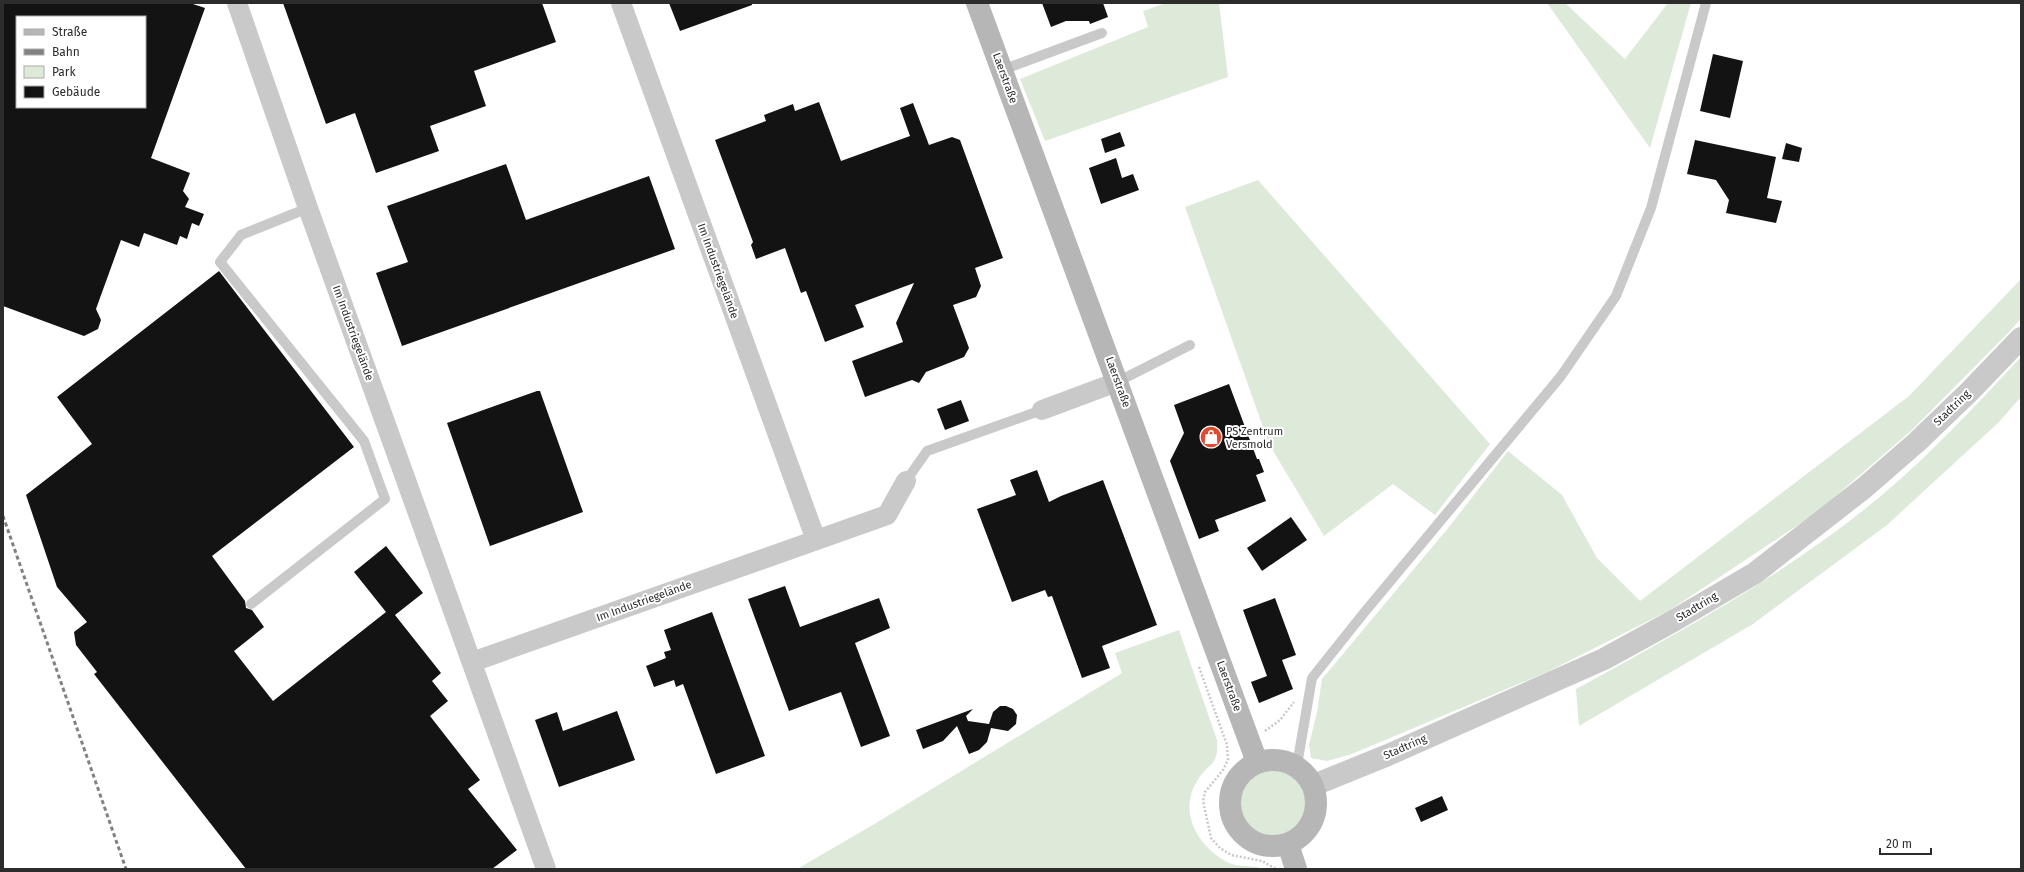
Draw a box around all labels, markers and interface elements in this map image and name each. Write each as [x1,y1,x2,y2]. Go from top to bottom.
legend [16,16,146,108]
text: Straße [52,25,87,39]
text: Bahn [52,45,80,59]
street label: Laerstraße [990,51,1020,105]
text: Park [52,65,76,79]
text: Gebäude [52,85,100,99]
street label: Im Industriegelände [695,222,741,320]
street label: Im Industriegelände [330,284,376,382]
street label: Laerstraße [1103,355,1133,409]
street label: Stadtring [1931,387,1973,429]
shop icon: PS Zentrum Versmold [1198,424,1224,450]
place label: PS Zentrum Versmold [1226,425,1283,451]
street label: Im Industriegelände [595,578,693,624]
street label: Stadtring [1674,589,1720,624]
street label: Laerstraße [1214,659,1244,713]
street label: Stadtring [1381,732,1429,762]
scale bar [1880,830,1931,856]
text: 20 m [1886,837,1912,851]

